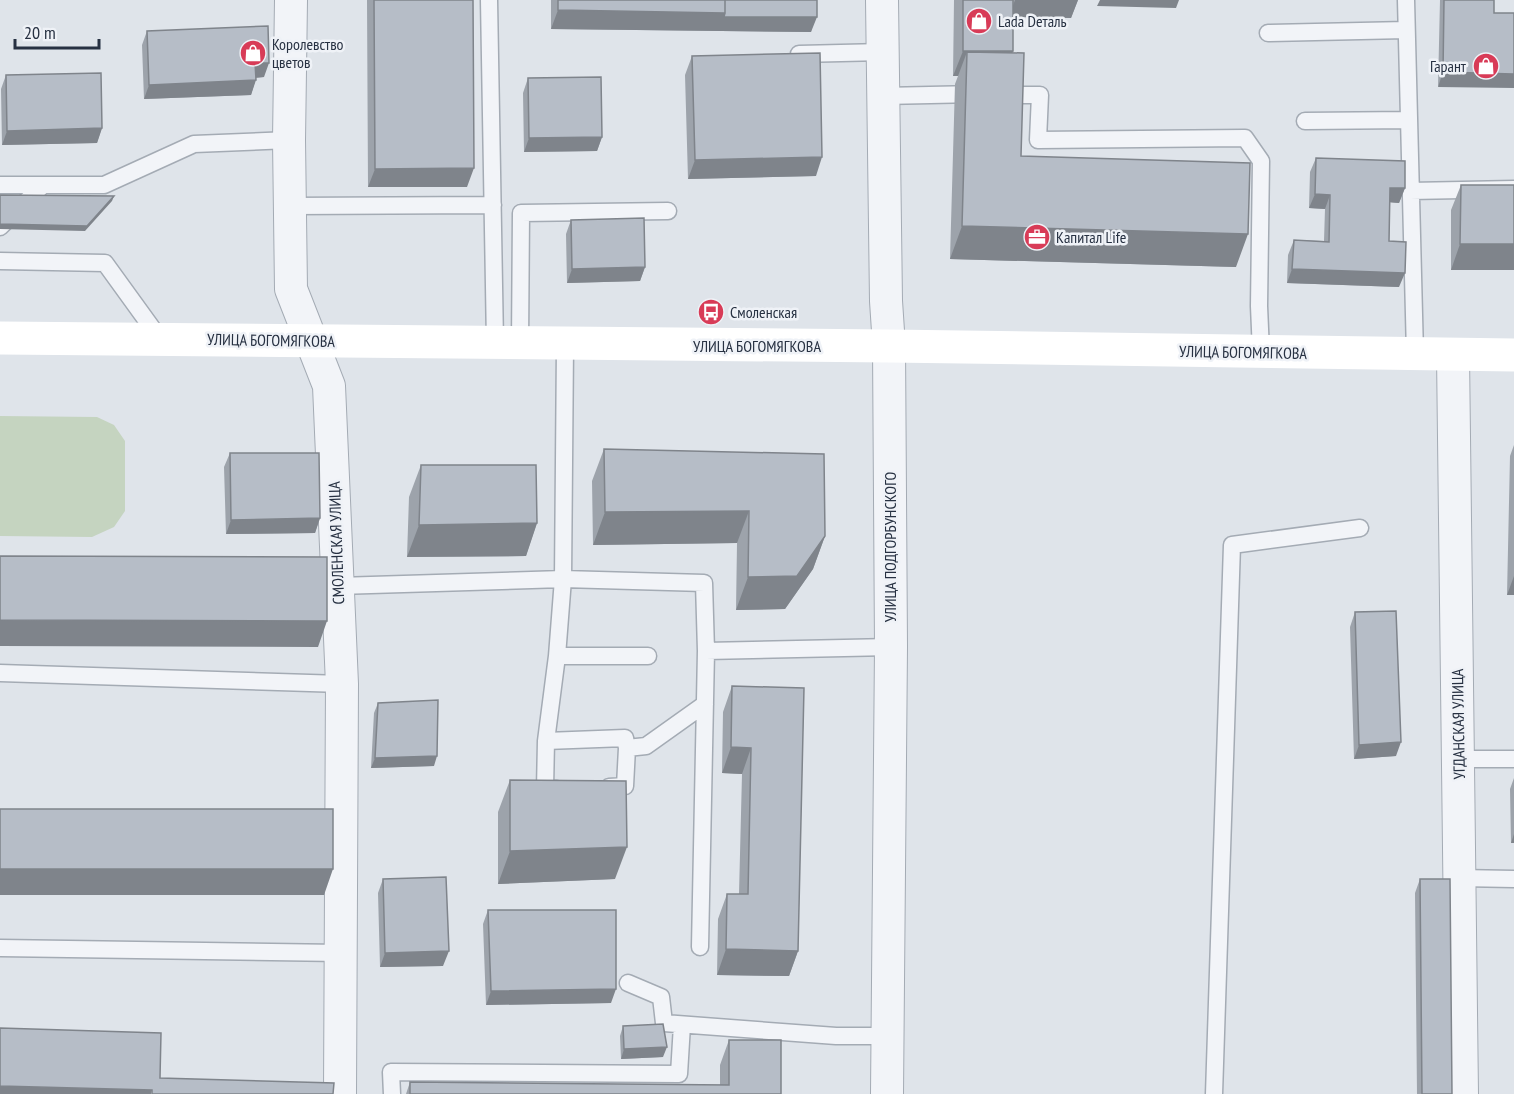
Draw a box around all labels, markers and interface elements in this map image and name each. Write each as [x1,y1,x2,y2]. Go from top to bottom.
shop icon: Lada Dеталь [964,6,994,36]
place label: Lada Dеталь [998,11,1067,31]
scale bar [15,12,99,50]
text: 20 m [24,21,56,44]
place label: Королевство цветов [272,34,344,72]
shop icon: Королевство цветов [238,38,268,68]
shop icon: Гарант [1471,51,1501,81]
place label: Гарант [1430,56,1467,76]
office icon: Капитал Life [1022,222,1052,252]
place label: Капитал Life [1056,227,1126,247]
bus stop icon: Смоленская [696,297,726,327]
place label: Смоленская [730,302,797,322]
street label: УЛИЦА БОГОМЯГКОВА [207,329,336,351]
street label: УЛИЦА БОГОМЯГКОВА [693,336,821,356]
street label: УЛИЦА БОГОМЯГКОВА [1179,341,1308,363]
street label: УЛИЦА ПОДГОРБУНСКОГО [880,471,900,622]
street label: СМОЛЕНСКАЯ УЛИЦА [324,481,348,605]
street label: УГДАНСКАЯ УЛИЦА [1447,668,1469,779]

